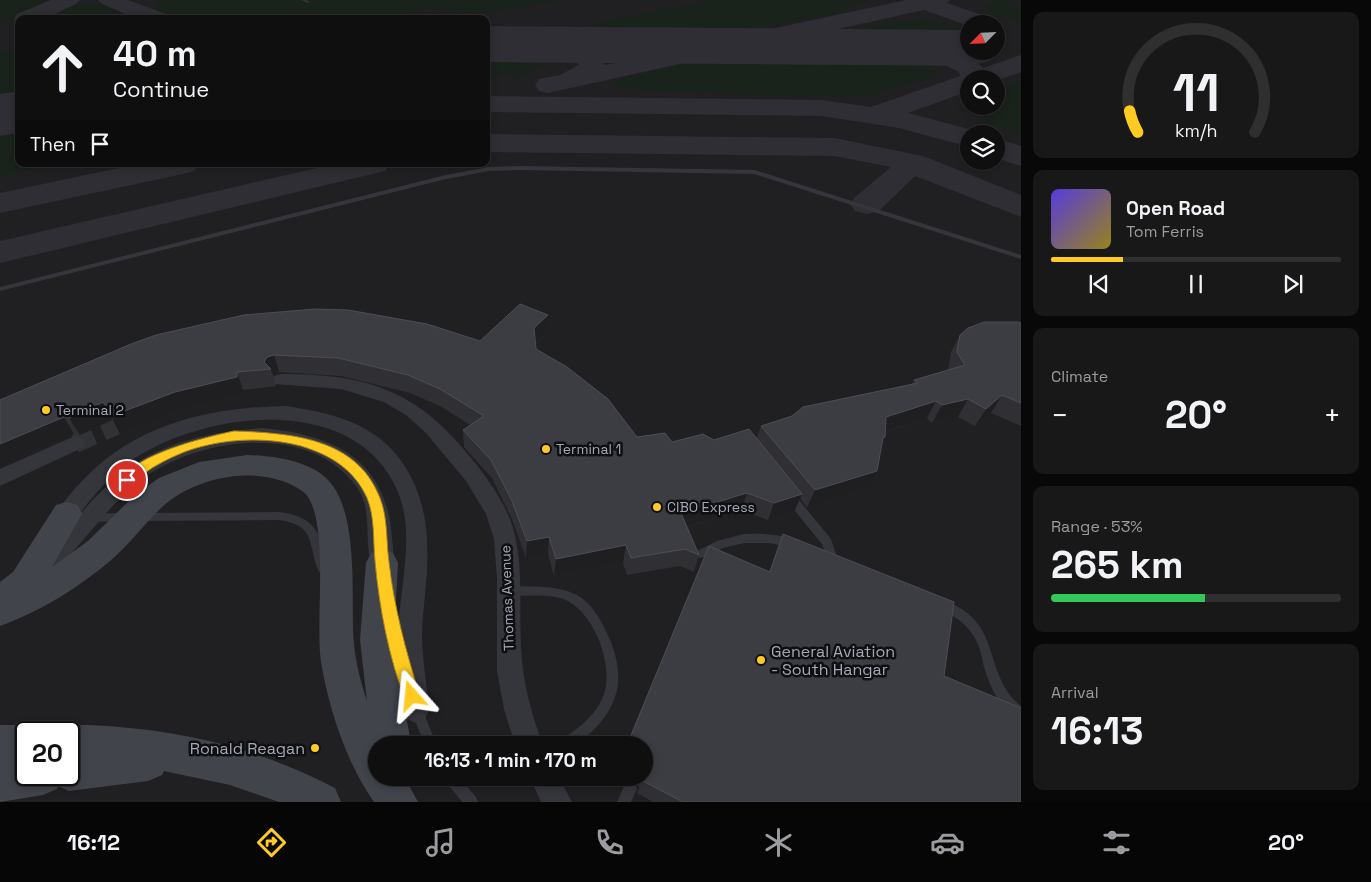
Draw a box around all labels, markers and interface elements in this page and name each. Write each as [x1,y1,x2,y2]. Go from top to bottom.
north arrow [960,15,1005,60]
map controls [960,15,1005,170]
text: 40 m [113,32,197,76]
icon: ahead [30,35,95,100]
text: 11 [1172,60,1220,126]
button: search [960,70,1005,115]
text: Continue [113,75,209,103]
text: km/h [1175,119,1217,142]
button: layers [960,125,1005,170]
icon: arrive [86,130,114,158]
text: Then [30,132,76,157]
text: Open Road [1126,196,1225,221]
text: Tom Ferris [1126,221,1204,242]
icon: previous [1085,270,1113,298]
icon: pause [1182,270,1210,298]
icon: next [1279,270,1307,298]
text: Climate [1051,366,1108,387]
text: 20° [1165,391,1227,439]
text: − [1051,397,1068,433]
text: + [1324,397,1341,433]
place label: Terminal 2 [56,401,124,419]
marker: Terminal 2 [40,404,52,416]
place label: Terminal 1 [556,440,621,458]
marker: Terminal 1 [540,443,552,455]
pin [106,459,148,501]
icon: arrive [113,466,141,494]
place label: CIBO Express [667,498,755,516]
marker: CIBO Express [651,501,663,513]
text: Range · 53% [1051,516,1143,537]
text: 265 km [1051,541,1183,589]
street label: Thomas Avenue [496,545,518,651]
place label: General Aviation - South Hangar [771,641,895,680]
marker: General Aviation - South Hangar [755,654,767,666]
position arrow [385,669,437,721]
text: Arrival [1051,682,1099,703]
text: 16:13 [1051,707,1143,755]
speed limit sign: 20 [15,721,80,786]
place label: Ronald Reagan [190,738,305,759]
marker: Ronald Reagan [309,742,321,754]
text: 16:13 · 1 min · 170 m [424,748,597,773]
icon: directions [254,825,289,860]
icon: music [423,825,458,860]
icon: phone [592,825,627,860]
icon: climate [761,825,796,860]
icon: car [930,825,965,860]
icon: filters [1099,825,1134,860]
text: 16:12 [67,828,120,856]
text: 20° [1268,828,1304,856]

